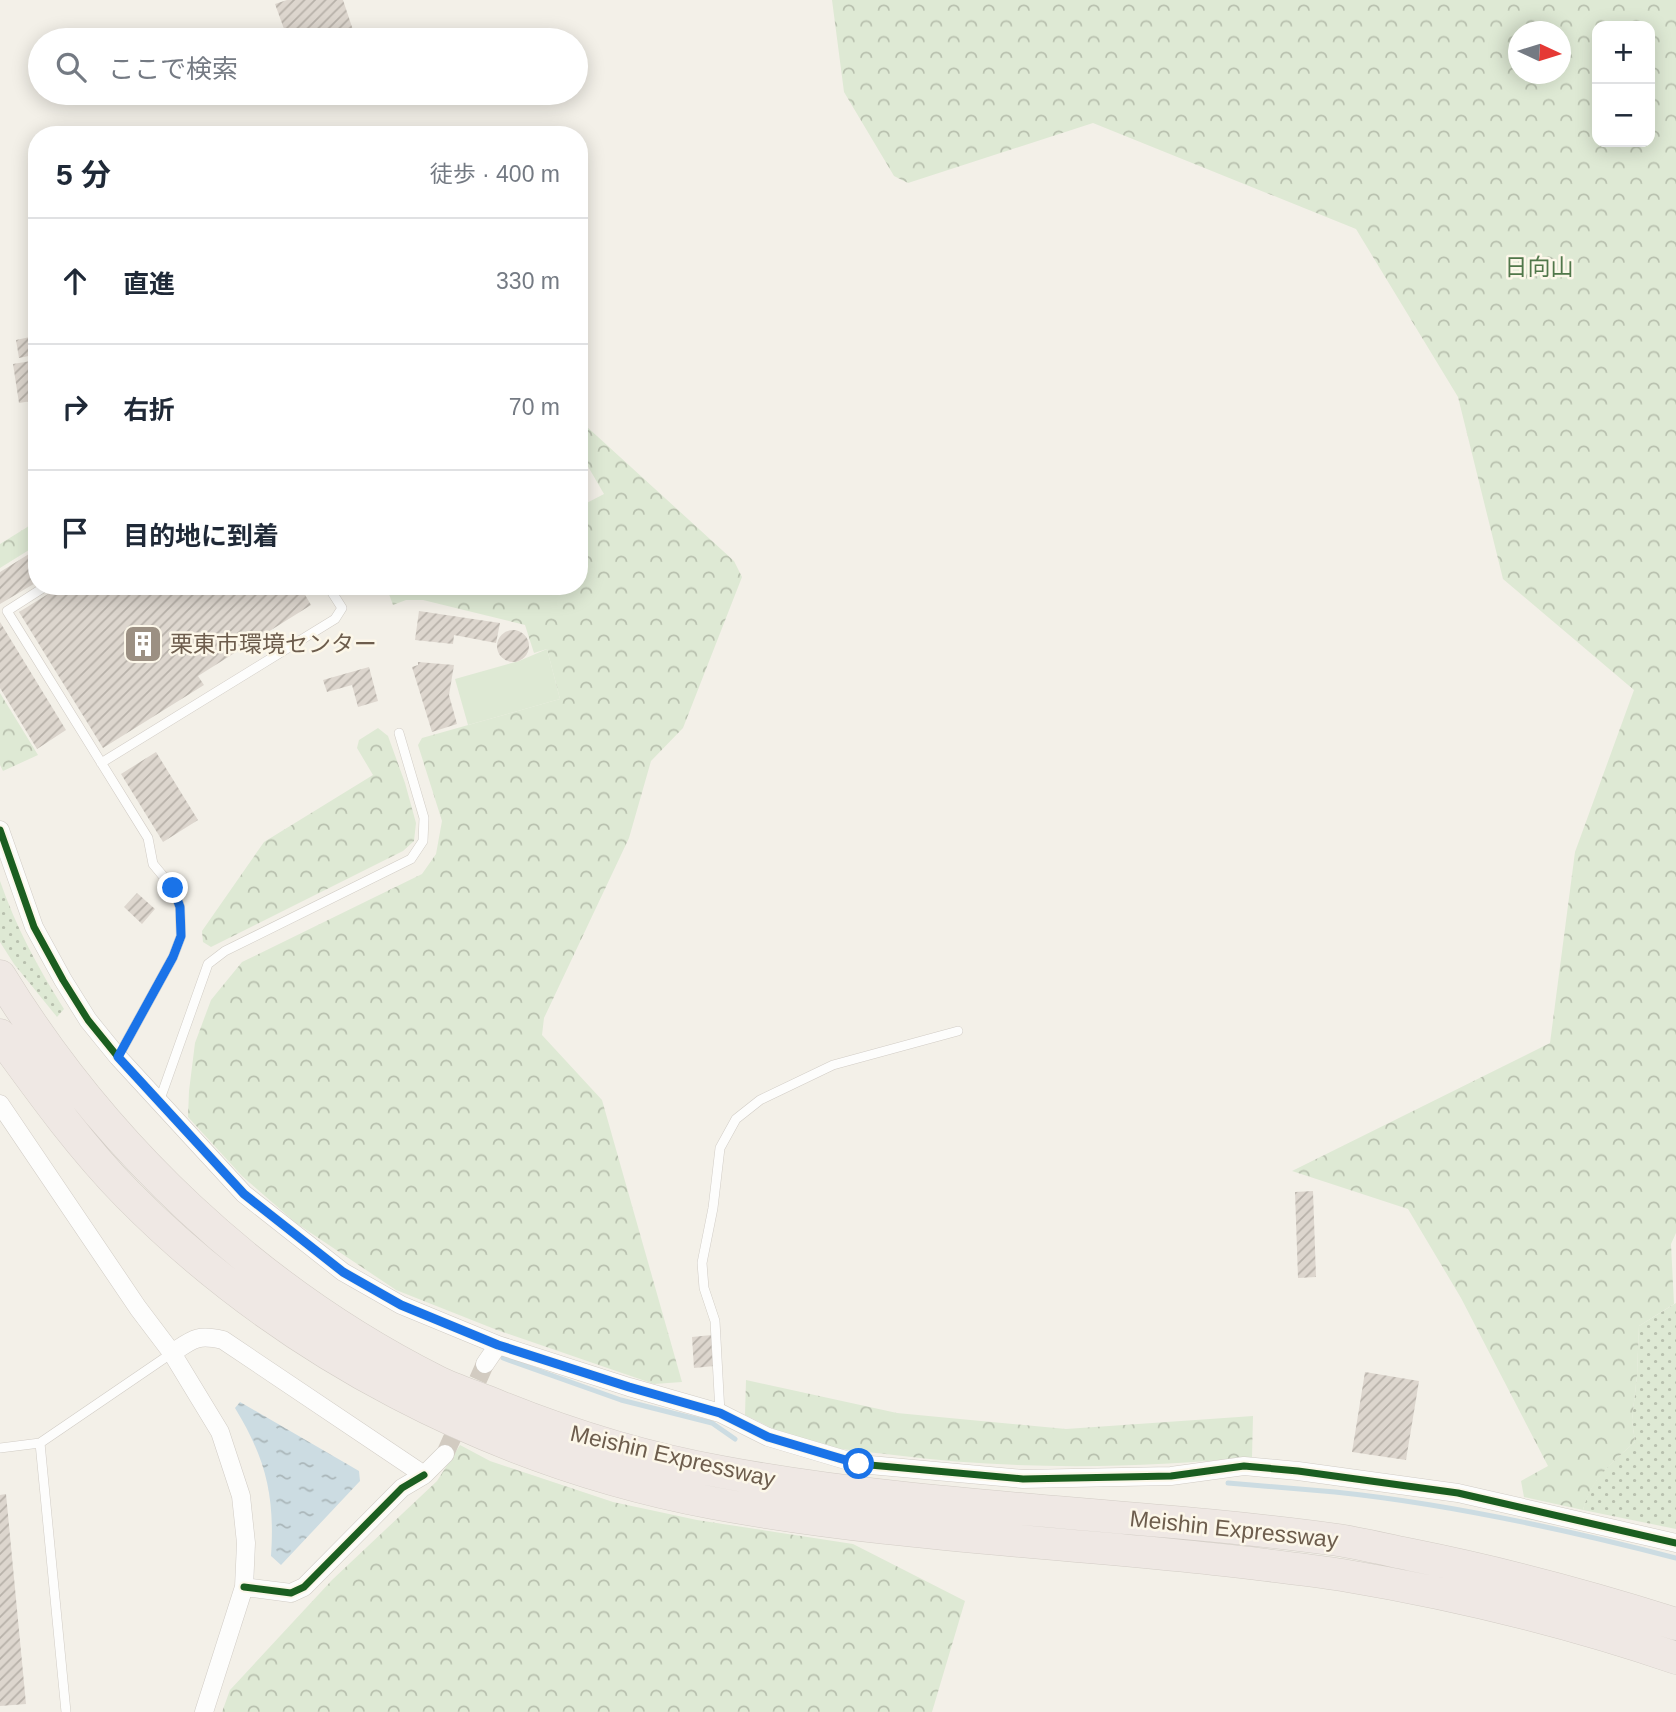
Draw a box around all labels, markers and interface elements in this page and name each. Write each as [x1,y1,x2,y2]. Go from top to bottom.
north arrow [1508,21,1571,84]
map controls [1592,21,1655,147]
button: + [1592,21,1655,84]
search box [28,28,588,105]
icon: search [52,48,90,86]
text: ここで検索 [108,54,238,84]
button: − [1592,84,1655,147]
text: 5 分 [56,158,111,191]
text: 徒歩 · 400 m [430,161,560,187]
park label: 日向山 [1505,254,1574,280]
icon: ahead [56,262,94,300]
text: 330 m [496,268,560,294]
text: 直進 [123,269,175,299]
icon: right [56,388,94,426]
text: 70 m [509,394,560,420]
text: 右折 [123,395,175,425]
icon: arrive [56,514,94,552]
text: 目的地に到着 [123,521,279,551]
building icon: 栗東市環境センター [122,623,164,665]
place label: 栗東市環境センター [170,631,377,657]
route end [157,872,188,903]
street label: Meishin Expressway [568,1420,779,1492]
route start [843,1448,874,1479]
street label: Meishin Expressway [1128,1505,1340,1553]

